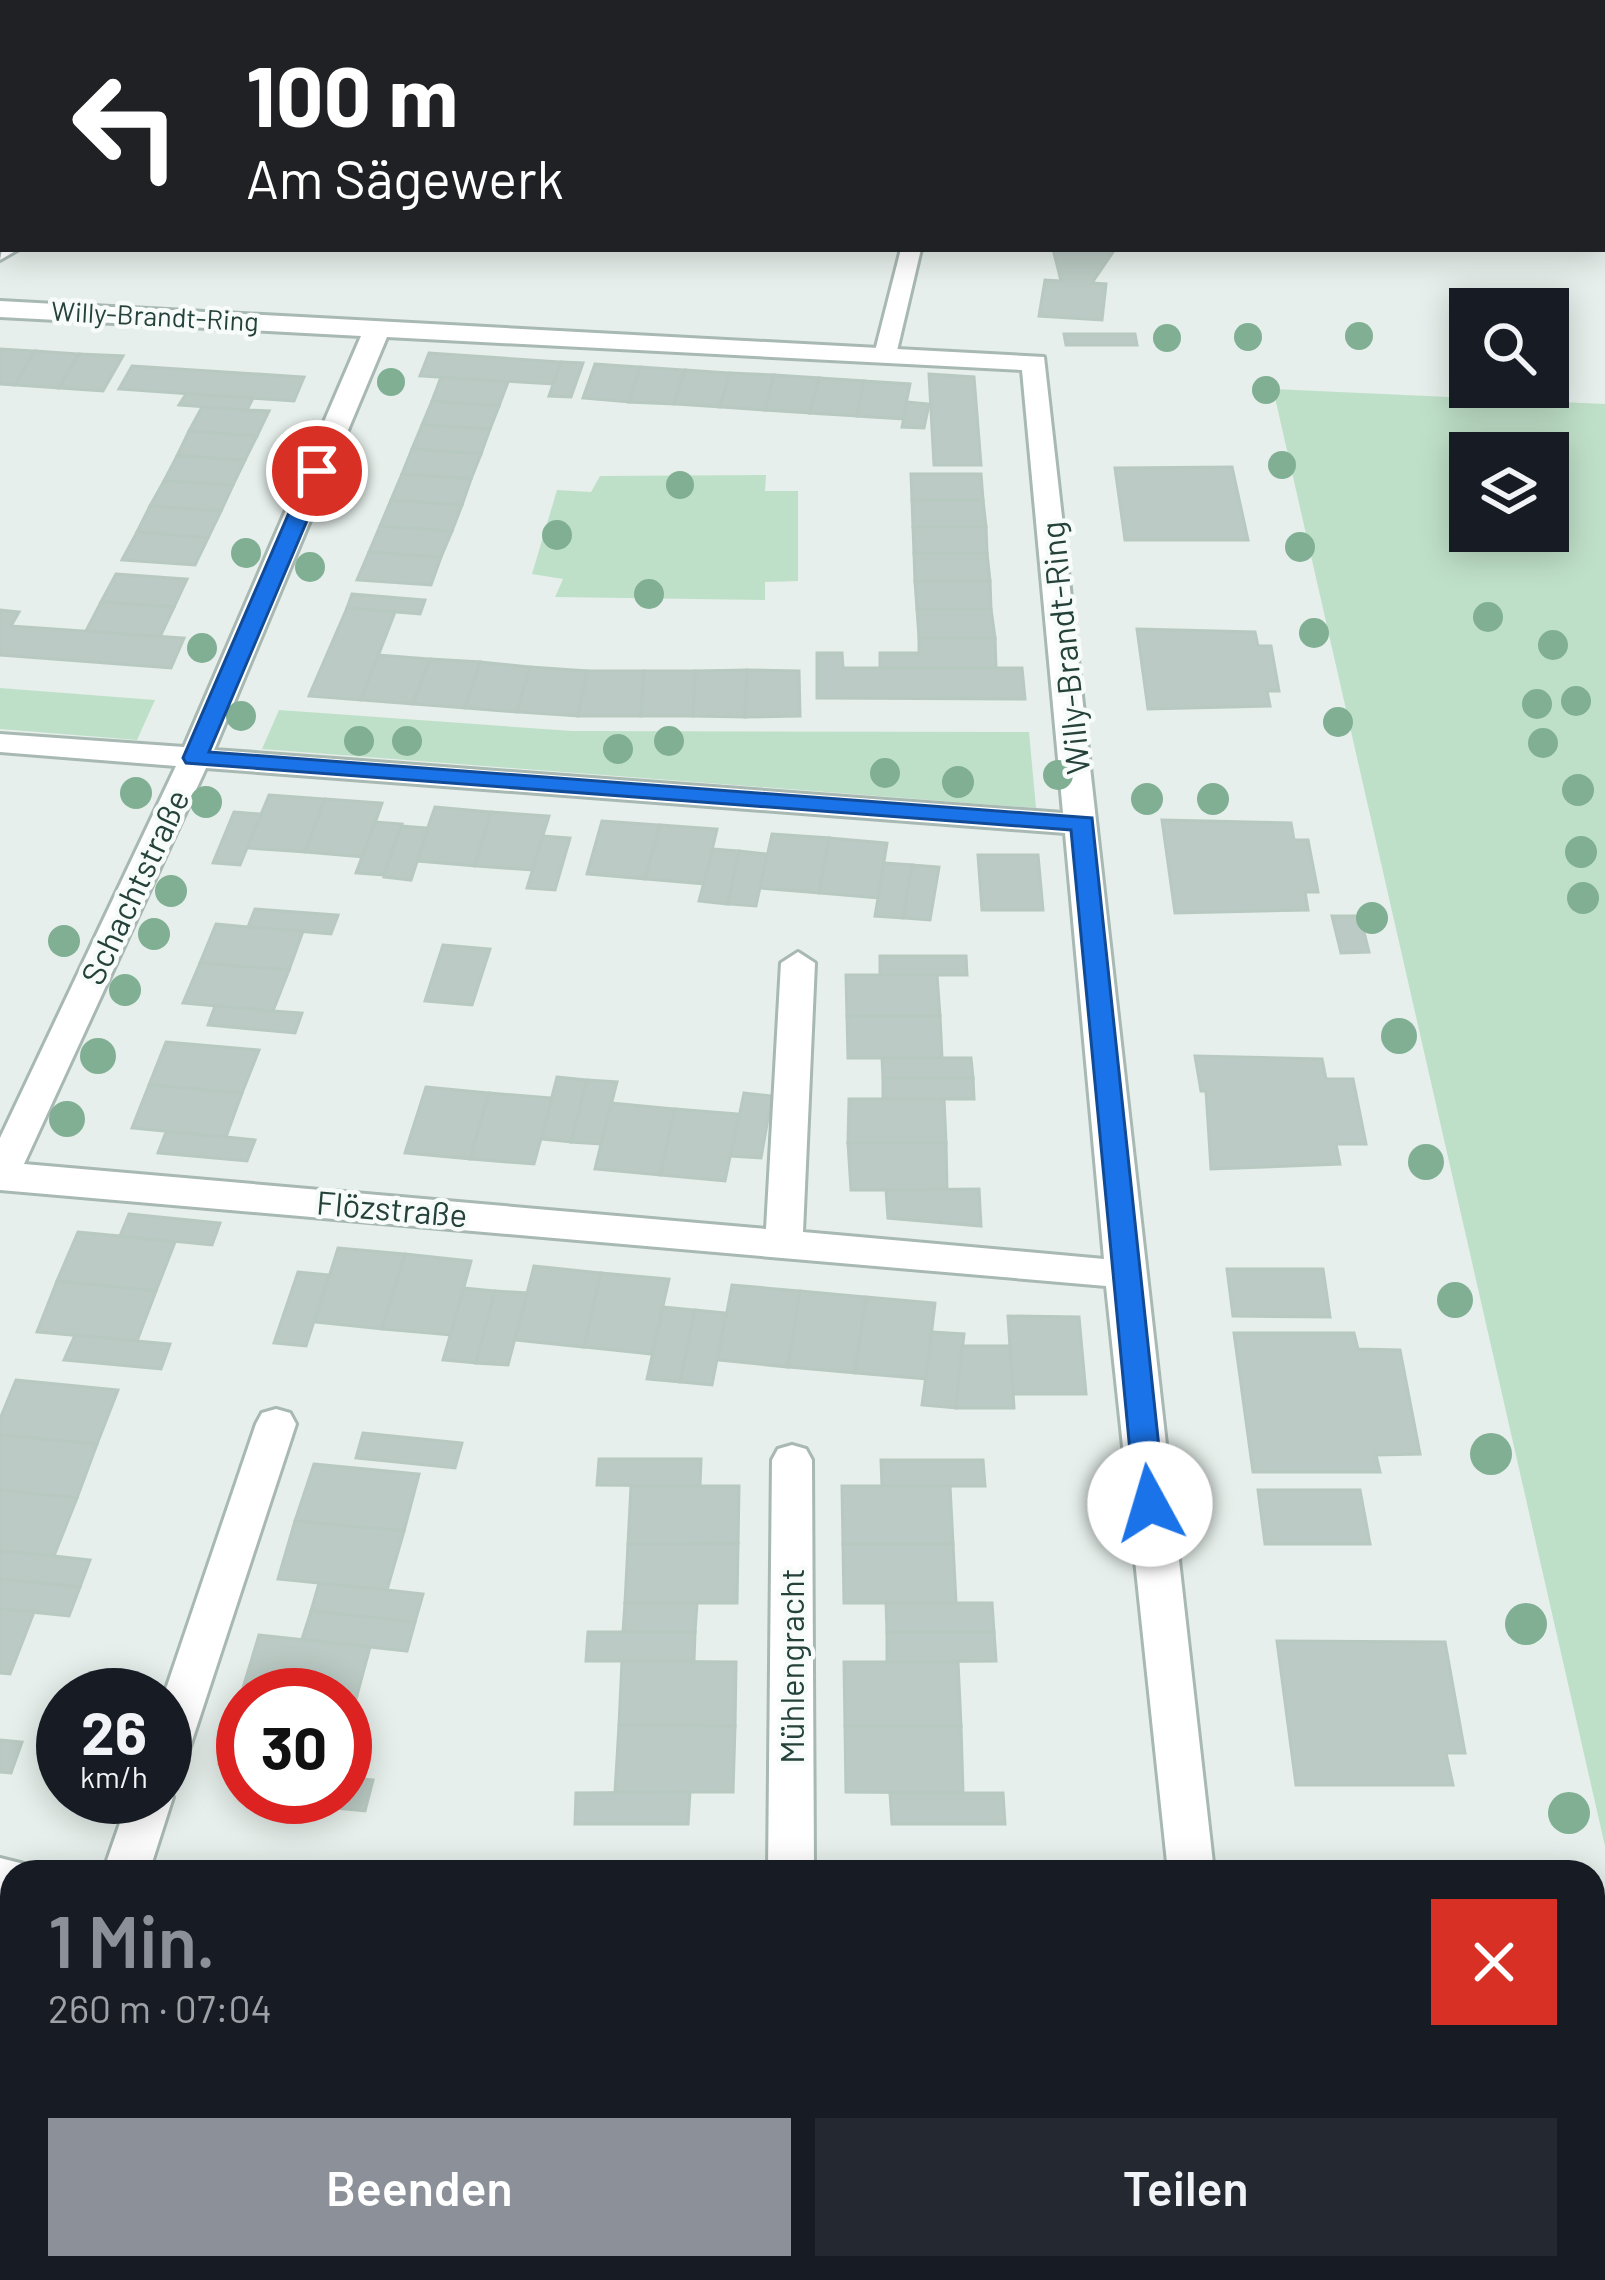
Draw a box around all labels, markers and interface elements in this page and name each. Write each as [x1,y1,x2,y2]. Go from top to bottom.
text: 100 m [246,43,458,144]
icon: left [48,48,204,204]
text: Am Sägewerk [246,145,564,210]
map controls [1449,288,1569,552]
button: search [1449,288,1569,408]
street label: Willy-Brandt-Ring [51,294,260,336]
pin [266,420,368,522]
button: layers [1449,432,1569,552]
icon: arrive [284,438,350,504]
street label: Willy-Brandt-Ring [1031,520,1097,776]
street label: Schachtstraße [71,783,197,991]
street label: Flözstraße [315,1181,469,1235]
position arrow [1087,1441,1213,1567]
street label: Mühlengracht [771,1568,811,1764]
speed limit sign: 30 [216,1668,372,1824]
text: 26 [81,1695,147,1767]
text: km/h [80,1758,148,1794]
text: 1 Min. [48,1896,216,1982]
button: close [1431,1899,1557,2025]
text: 260 m · 07:04 [48,1984,272,2031]
button: Beenden [48,2118,791,2256]
button: Teilen [815,2118,1557,2256]

